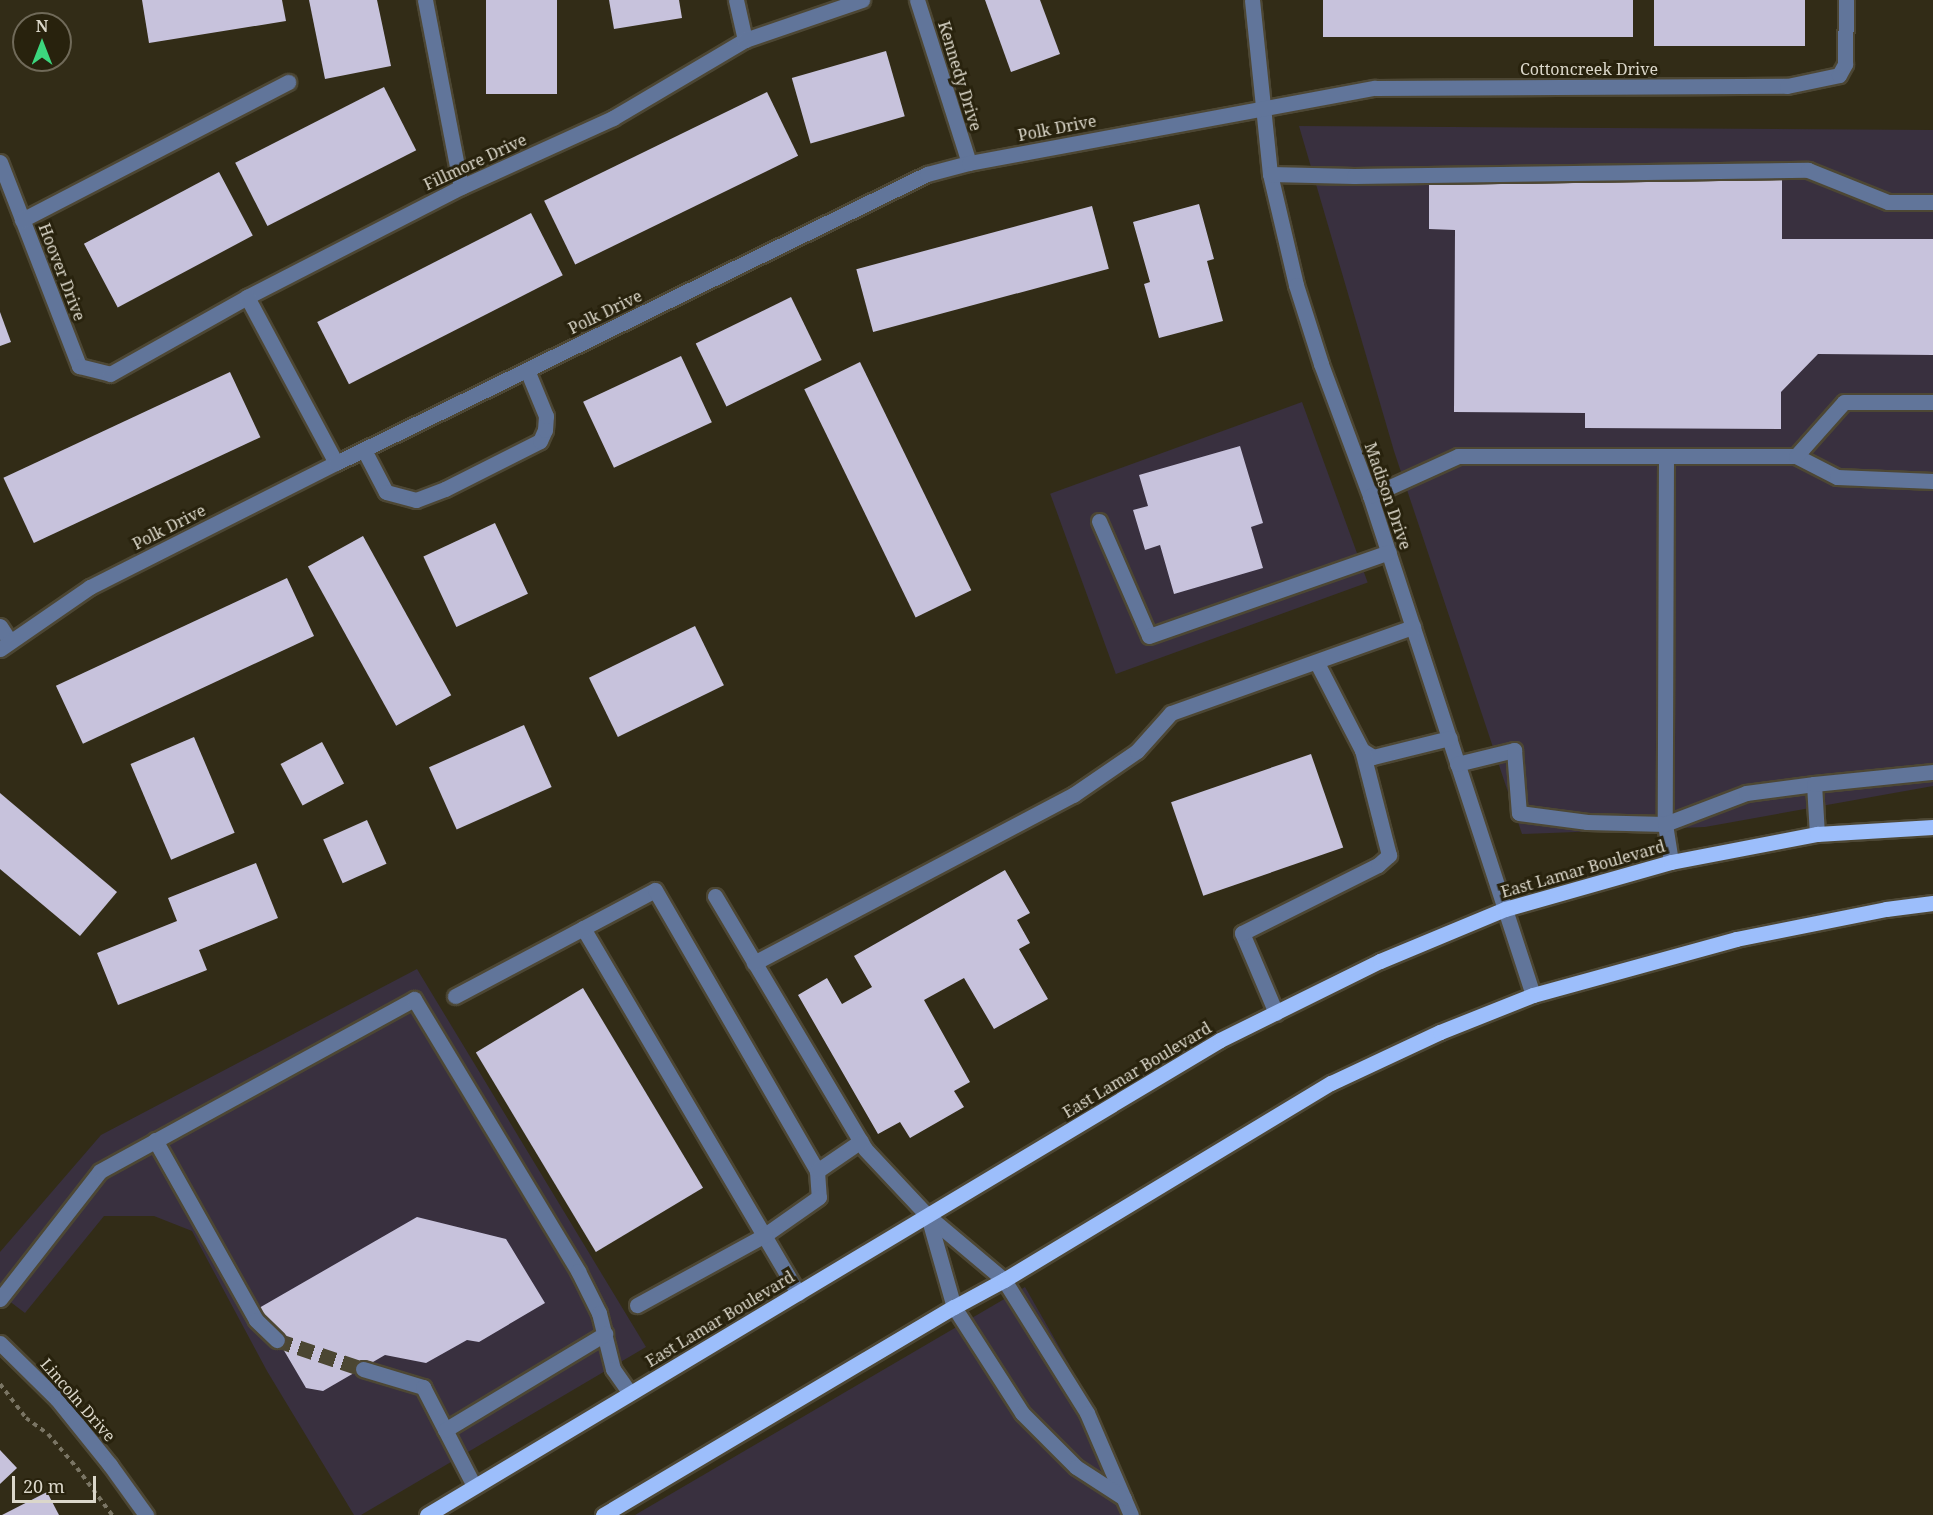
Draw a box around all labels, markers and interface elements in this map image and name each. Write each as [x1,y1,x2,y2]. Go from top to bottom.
north arrow [12,12,72,72]
text: N [36,15,48,37]
street label: Kennedy Drive [934,19,986,133]
street label: Cottoncreek Drive [1520,59,1658,79]
street label: Polk Drive [1016,111,1098,145]
street label: Fillmore Drive [421,130,529,194]
street label: Hoover Drive [35,221,89,323]
street label: Polk Drive [565,286,645,338]
street label: Madison Drive [1361,440,1415,552]
street label: Polk Drive [129,500,209,554]
street label: East Lamar Boulevard [1499,836,1667,902]
street label: East Lamar Boulevard [1059,1018,1215,1122]
street label: East Lamar Boulevard [642,1267,798,1371]
street label: Lincoln Drive [37,1354,119,1446]
scale bar [15,1464,99,1502]
text: 20 m [23,1474,65,1498]

